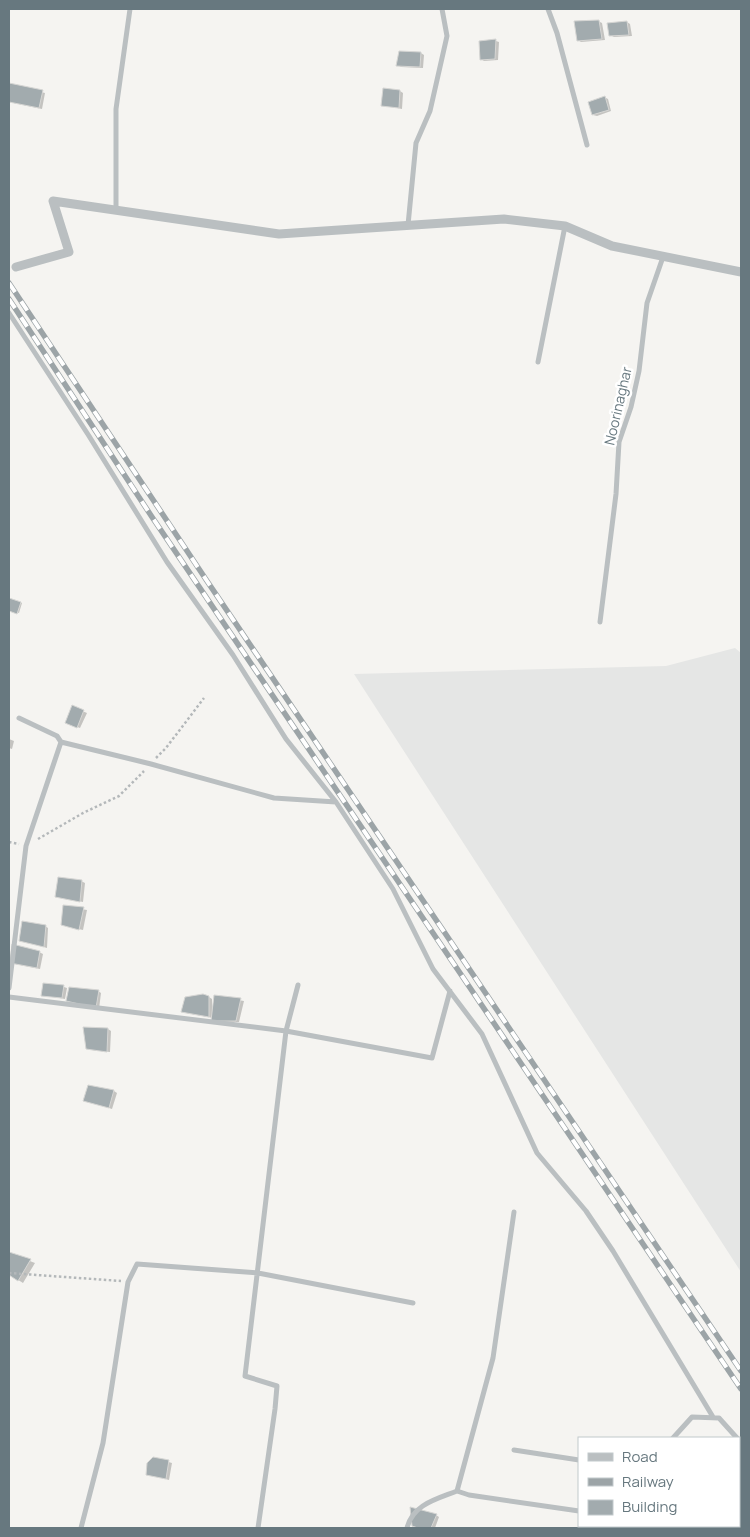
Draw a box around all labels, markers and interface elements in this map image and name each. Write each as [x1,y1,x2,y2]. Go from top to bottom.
street label: Noorinaghar [599,365,636,447]
legend [578,1437,740,1527]
text: Road [622,1446,658,1467]
text: Railway [622,1471,674,1492]
text: Building [622,1496,677,1517]

